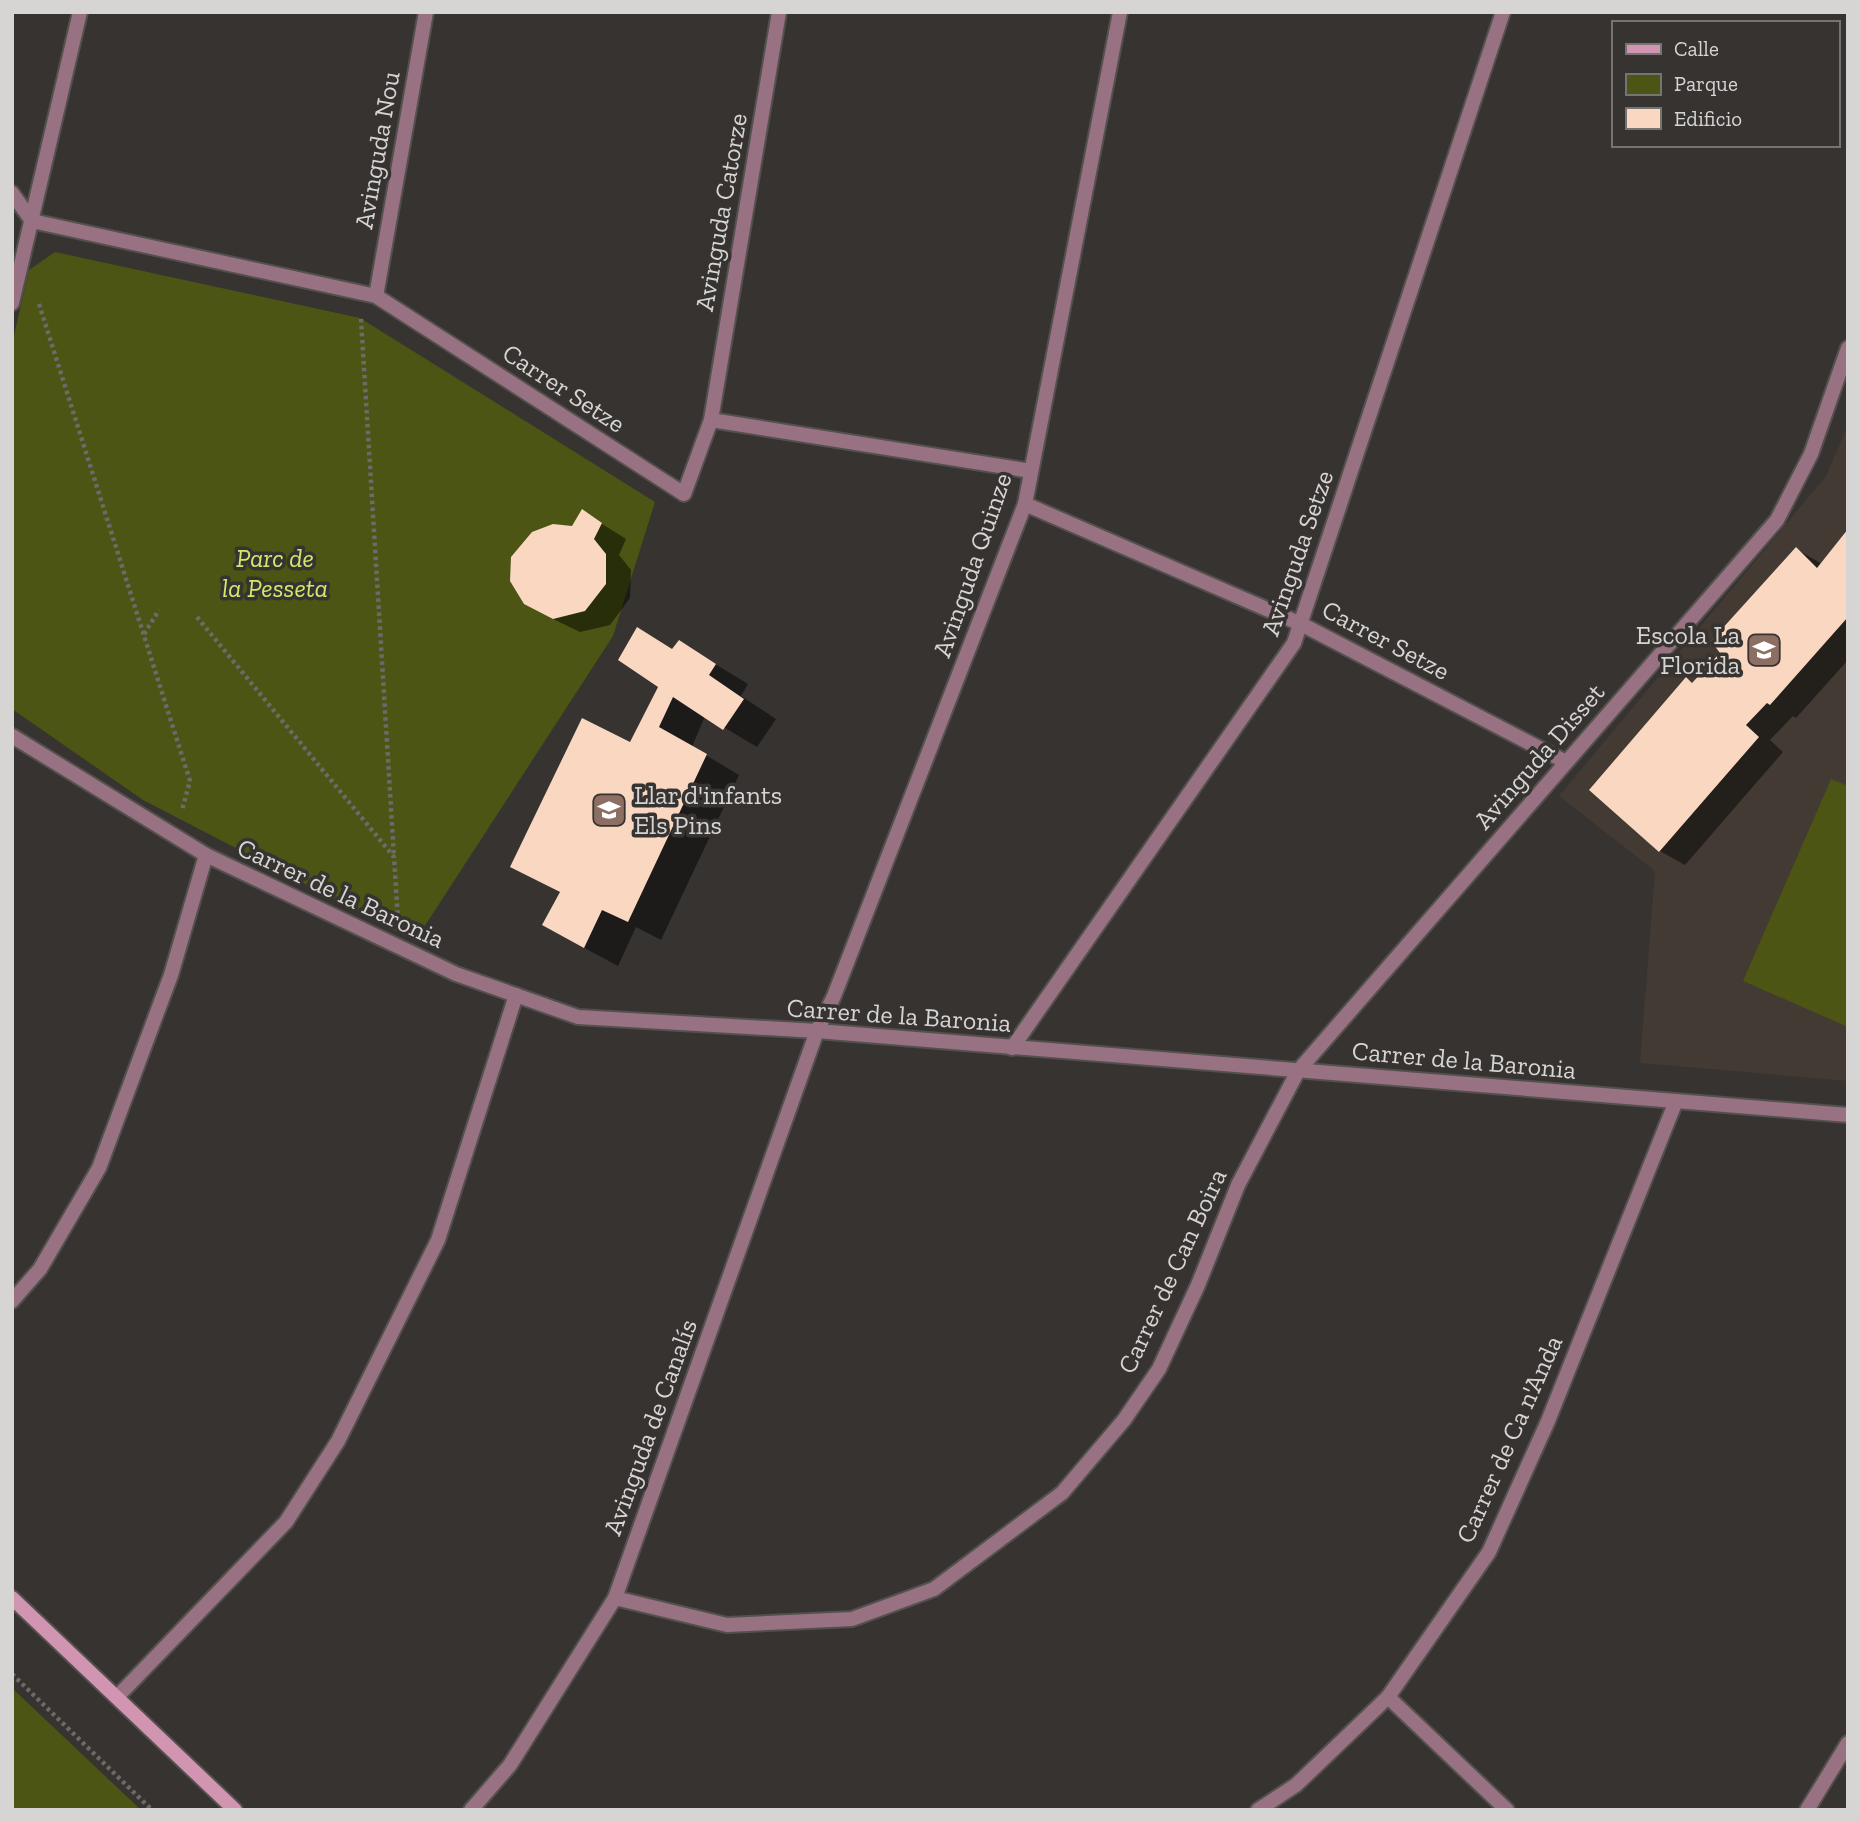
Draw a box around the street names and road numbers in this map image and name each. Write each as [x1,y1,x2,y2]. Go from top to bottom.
street label: Avinguda Nou [347,68,407,231]
street label: Avinguda Catorze [688,111,754,313]
street label: Carrer Setze [497,336,631,440]
street label: Avinguda Setze [1254,466,1340,640]
street label: Avinguda Quinze [925,469,1019,661]
street label: Carrer Setze [1317,593,1455,687]
street label: Avinguda Disset [1467,676,1611,836]
street label: Carrer de la Baronia [232,831,450,955]
street label: Carrer de la Baronia [786,991,1013,1039]
street label: Carrer de la Baronia [1351,1034,1578,1086]
street label: Carrer de Can Boira [1111,1163,1234,1378]
street label: Avinguda de Canalís [596,1315,704,1539]
street label: Carrer de Ca n'Anda [1449,1330,1569,1548]

